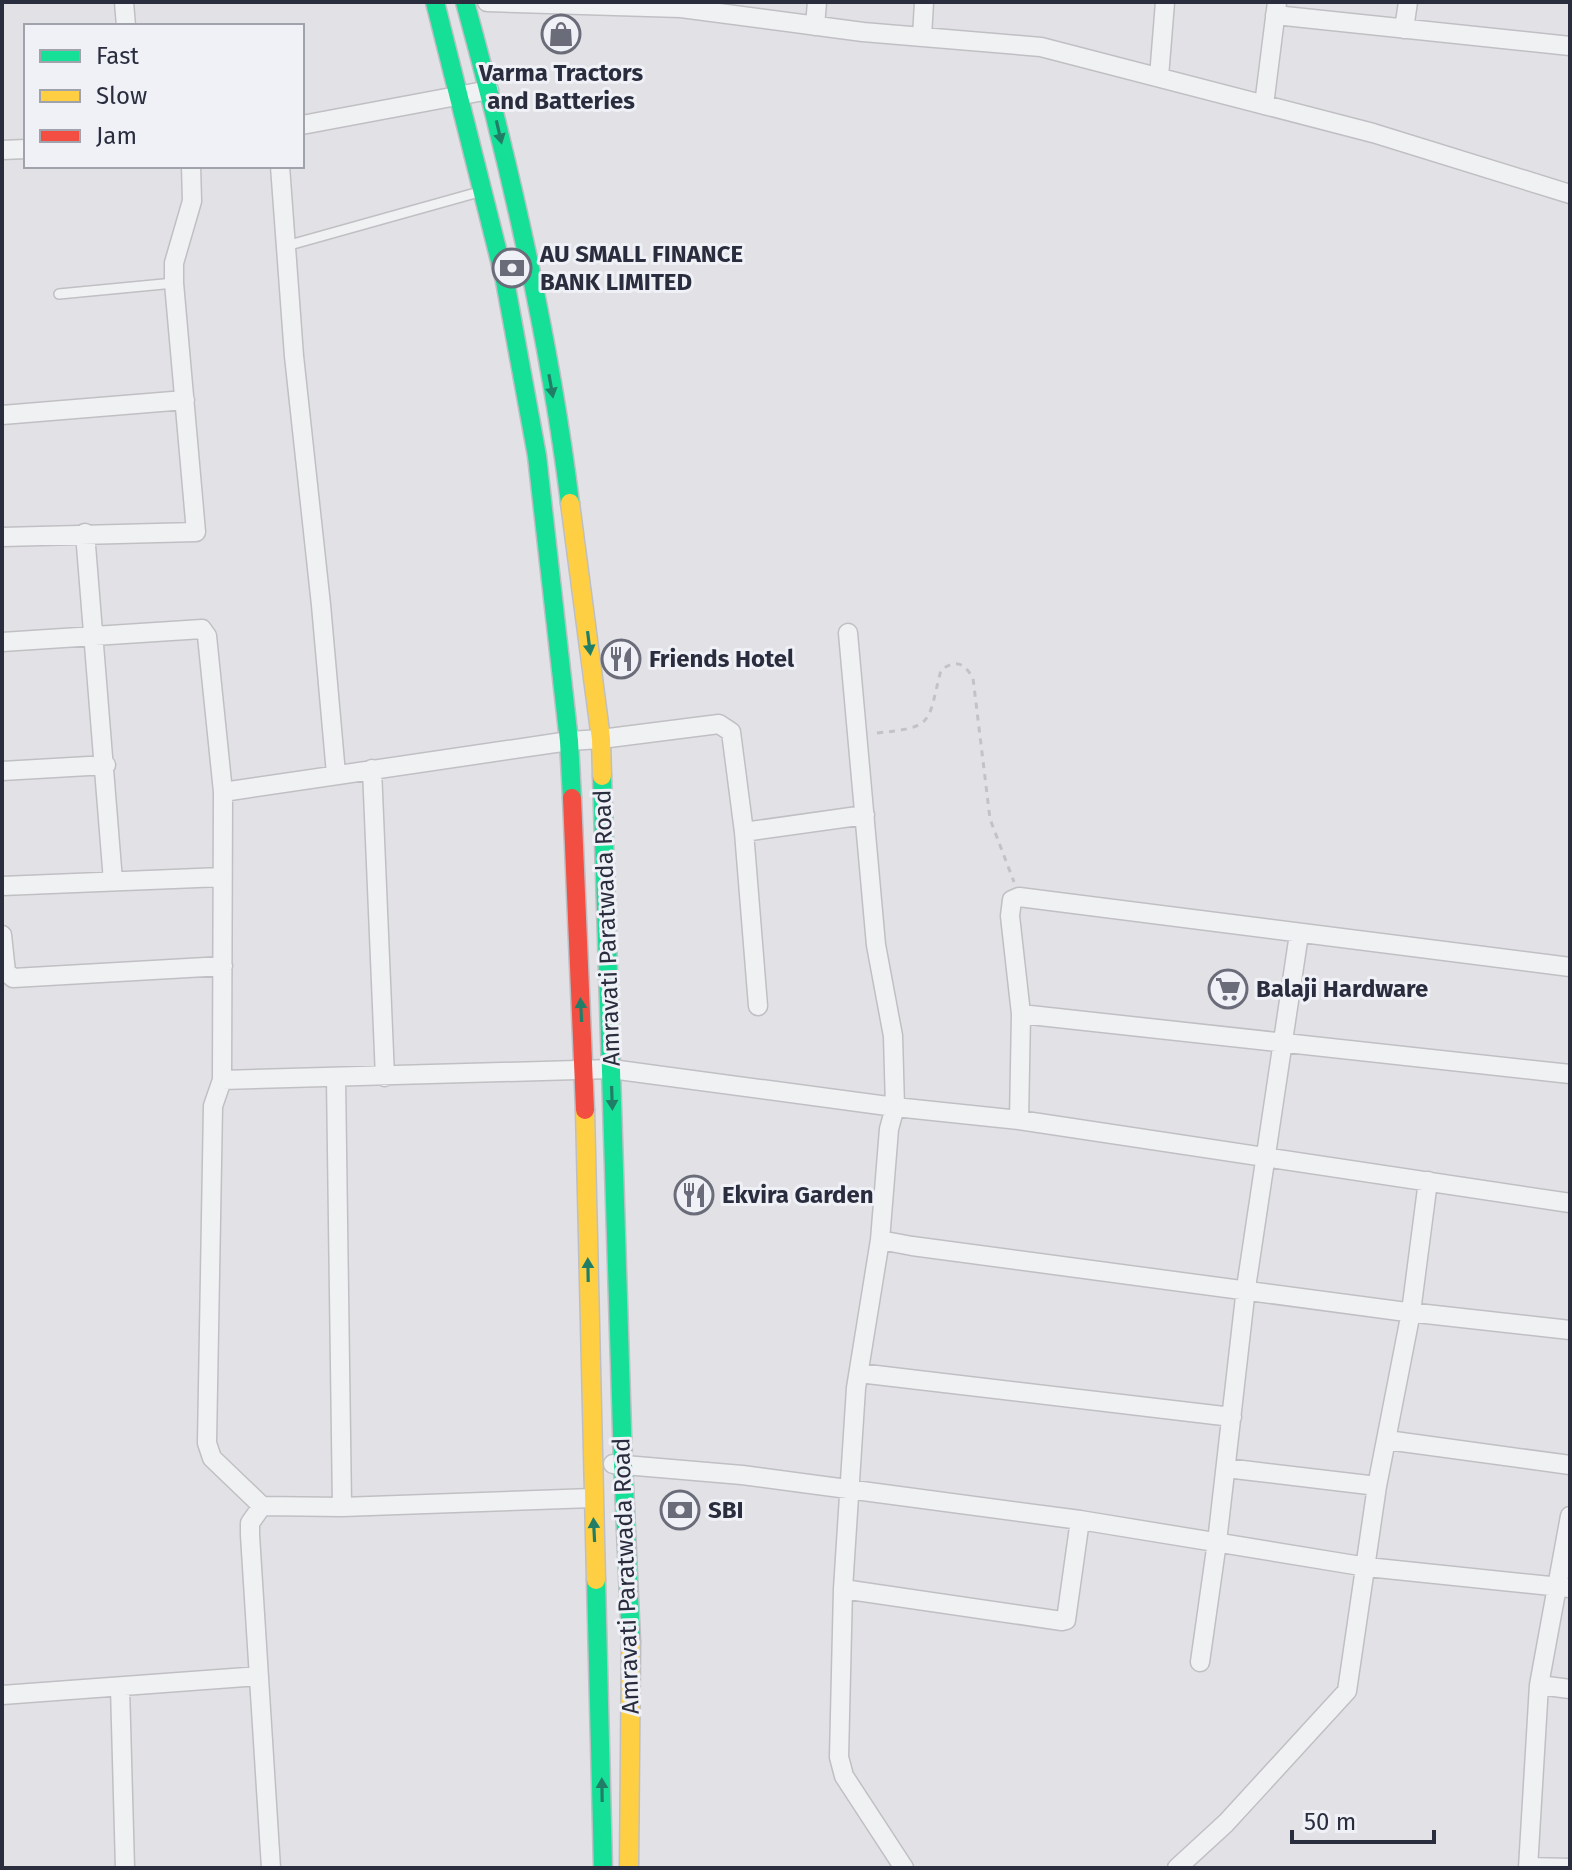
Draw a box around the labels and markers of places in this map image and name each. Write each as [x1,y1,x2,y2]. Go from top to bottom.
shop icon: Varma Tractors and Batteries [540,13,582,55]
place label: Varma Tractors and Batteries [478,59,643,115]
place label: AU SMALL FINANCE BANK LIMITED [539,240,743,296]
bank icon: AU SMALL FINANCE BANK LIMITED [491,247,533,289]
restaurant icon: Friends Hotel [600,638,642,680]
place label: Friends Hotel [649,645,795,673]
supermarket icon: Balaji Hardware [1207,968,1249,1010]
place label: Balaji Hardware [1256,975,1428,1003]
restaurant icon: Ekvira Garden [673,1174,715,1216]
place label: Ekvira Garden [722,1181,874,1209]
bank icon: SBI [659,1489,701,1531]
place label: SBI [708,1496,744,1524]

